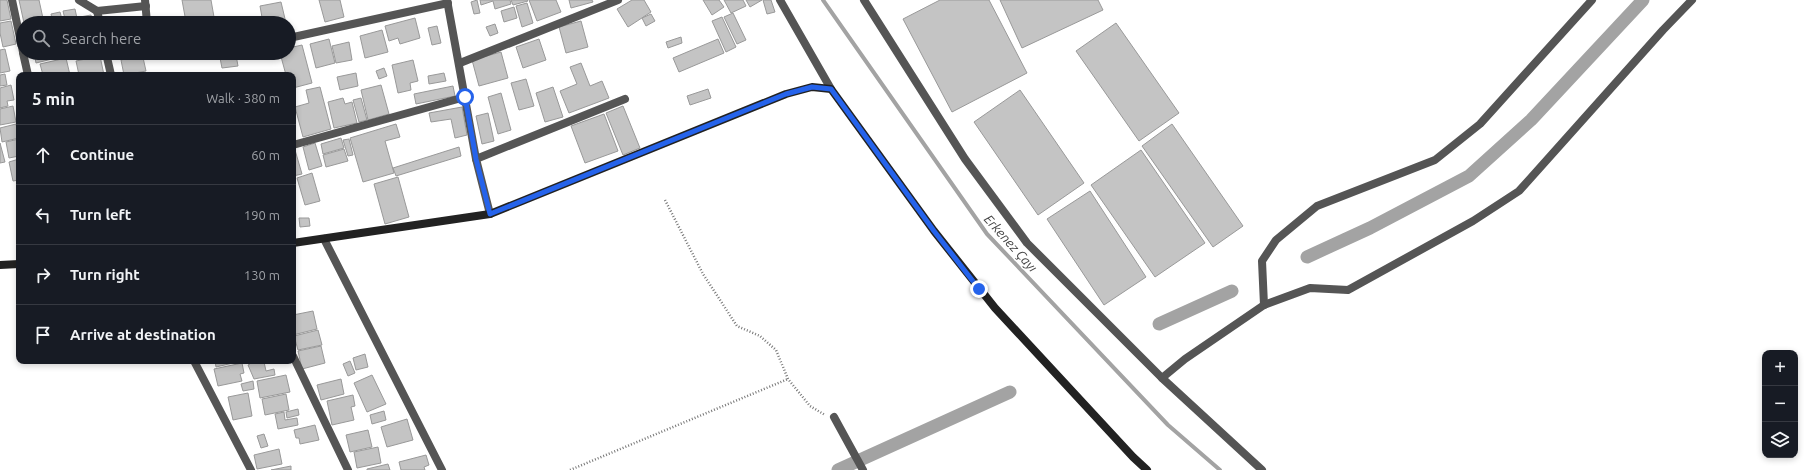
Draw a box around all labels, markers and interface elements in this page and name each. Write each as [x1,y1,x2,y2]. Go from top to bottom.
search box [16,16,296,60]
icon: search [30,27,52,49]
text: Search here [62,30,141,47]
route start [456,88,474,106]
text: 5 min [32,89,75,108]
text: Walk · 380 m [206,91,280,105]
icon: ahead [32,144,54,166]
text: Continue [70,146,134,163]
text: 60 m [251,148,280,162]
icon: left [32,204,54,226]
text: Turn left [70,206,131,223]
text: 190 m [244,208,280,222]
water label: Erkenez Çayı [982,212,1040,274]
icon: right [32,264,54,286]
text: Turn right [70,266,140,283]
text: 130 m [244,268,280,282]
route end [970,280,988,298]
icon: arrive [32,324,54,346]
text: Arrive at destination [70,326,216,343]
map controls [1762,350,1798,458]
button: + [1762,350,1798,386]
button: − [1762,386,1798,422]
button: layers [1762,422,1798,458]

